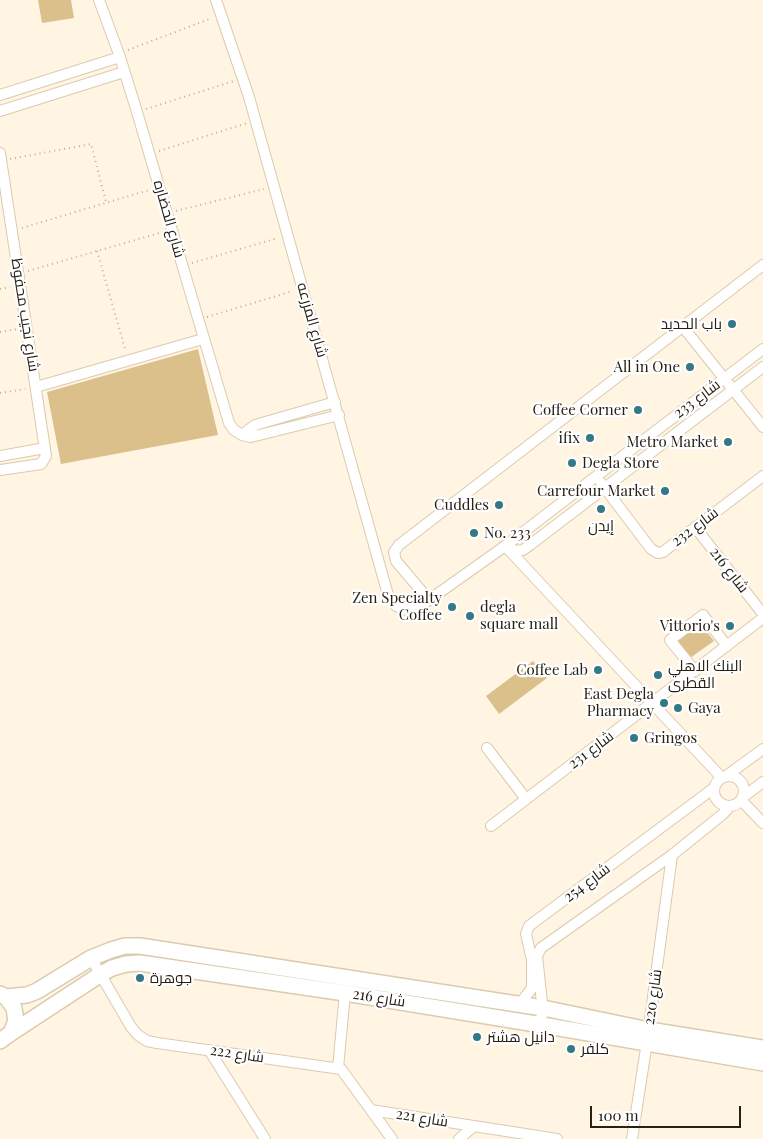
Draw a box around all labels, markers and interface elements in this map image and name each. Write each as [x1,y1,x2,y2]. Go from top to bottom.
street label: شارع الحضاره [149,178,189,260]
street label: شارع نجيب محفوظ [7,257,43,373]
street label: شارع المزرعه [293,280,331,360]
place label: باب الحديد [661,315,722,333]
marker: باب الحديد [726,318,738,330]
place label: All in One [613,358,680,376]
marker: All in One [684,361,696,373]
street label: شارع 233 [670,376,724,422]
place label: Coffee Corner [533,401,628,419]
marker: Coffee Corner [632,404,644,416]
place label: ifix [559,429,580,447]
marker: ifix [584,432,596,444]
place label: Metro Market [626,433,718,451]
marker: Metro Market [722,436,734,448]
place label: Degla Store [582,454,659,472]
marker: Degla Store [566,457,578,469]
place label: Carrefour Market [537,482,655,500]
marker: Carrefour Market [659,485,671,497]
place label: Cuddles [434,496,489,514]
marker: Cuddles [493,499,505,511]
marker: إيدن [595,503,607,515]
street label: شارع 232 [668,504,722,550]
place label: إيدن [588,517,614,535]
place label: No. 233 [484,524,531,542]
marker: No. 233 [468,527,480,539]
street label: شارع 216 [706,543,752,597]
place label: Zen Specialty Coffee [352,589,442,624]
place label: degla square mall [480,598,558,633]
marker: Zen Specialty Coffee [446,601,458,613]
marker: degla square mall [464,610,476,622]
place label: Vittorio's [660,617,720,635]
marker: Vittorio's [724,620,736,632]
place label: البنك الاهلي القطرى [668,657,742,692]
place label: Coffee Lab [516,661,588,679]
marker: Coffee Lab [592,664,604,676]
marker: البنك الاهلي القطرى [652,669,664,681]
place label: East Degla Pharmacy [584,685,654,720]
marker: East Degla Pharmacy [658,697,670,709]
place label: Gaya [688,699,721,717]
marker: Gaya [672,702,684,714]
street label: شارع 231 [565,727,617,773]
place label: Gringos [644,729,697,747]
marker: Gringos [628,732,640,744]
street label: شارع 254 [560,860,614,906]
street label: شارع 220 [640,968,666,1026]
place label: جوهرة [150,969,192,987]
marker: جوهرة [134,972,146,984]
street label: شارع 216 [351,985,407,1011]
place label: دانيل هشتر [487,1028,555,1046]
marker: دانيل هشتر [471,1031,483,1043]
place label: كلفر [581,1040,609,1058]
street label: شارع 222 [209,1041,265,1067]
marker: كلفر [565,1043,577,1055]
scale bar [593,1096,744,1128]
street label: شارع 221 [395,1105,449,1131]
text: 100 m [598,1105,639,1125]

